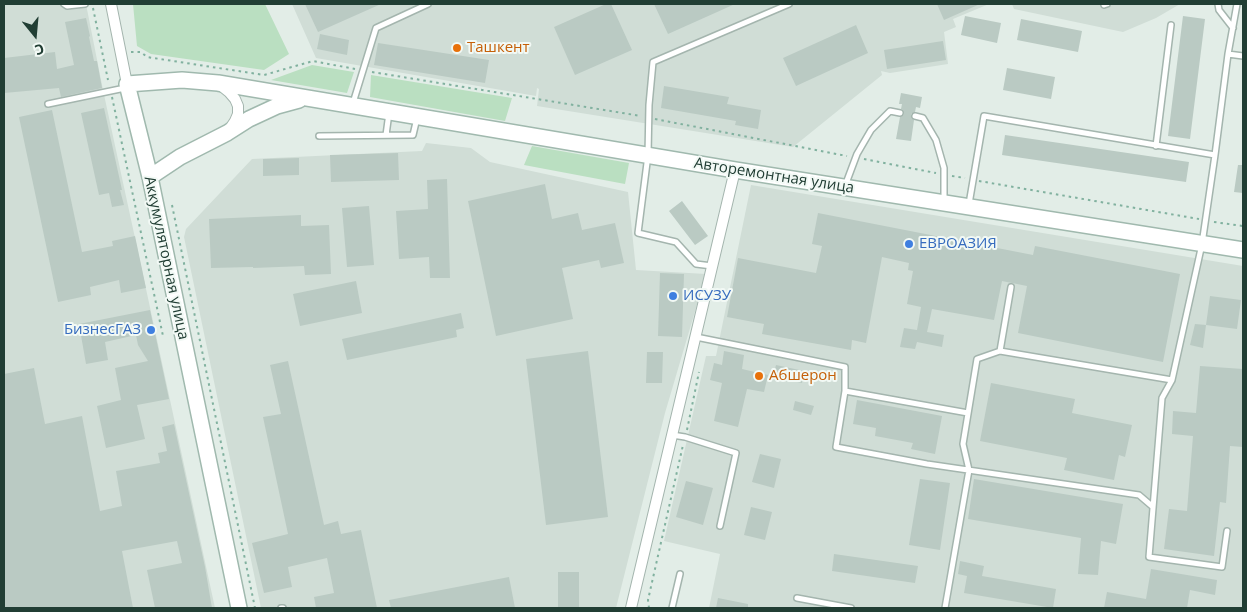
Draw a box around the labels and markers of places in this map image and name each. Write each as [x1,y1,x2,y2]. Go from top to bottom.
place label: Ташкент [467,39,530,57]
marker: Ташкент [451,42,463,54]
place label: ЕВРОАЗИЯ [919,235,997,253]
marker: ЕВРОАЗИЯ [903,238,915,250]
place label: ИСУЗУ [683,287,731,305]
marker: ИСУЗУ [667,290,679,302]
place label: БизнесГАЗ [64,321,141,339]
marker: БизнесГАЗ [145,324,157,336]
place label: Абшерон [769,367,837,385]
marker: Абшерон [753,370,765,382]

